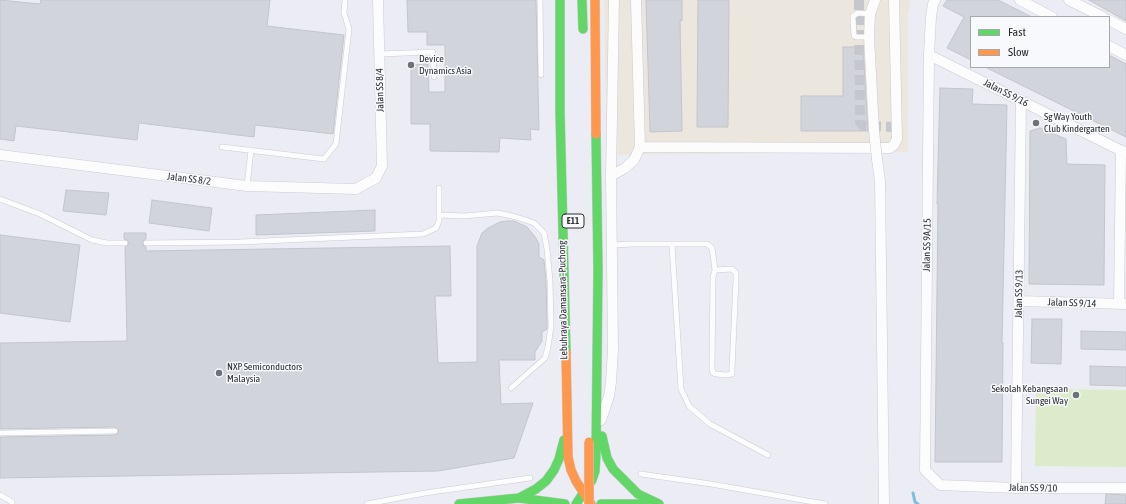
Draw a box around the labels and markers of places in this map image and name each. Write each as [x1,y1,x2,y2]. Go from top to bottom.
place label: Device Dynamics Asia [419,53,472,76]
marker: Device Dynamics Asia [406,60,416,70]
place label: Sg Way Youth Club Kindergarten [1044,111,1110,134]
marker: Sg Way Youth Club Kindergarten [1031,118,1041,128]
place label: NXP Semiconductors Malaysia [227,361,302,384]
marker: NXP Semiconductors Malaysia [214,368,224,378]
place label: Sekolah Kebangsaan Sungei Way [991,383,1068,406]
marker: Sekolah Kebangsaan Sungei Way [1071,390,1081,400]

